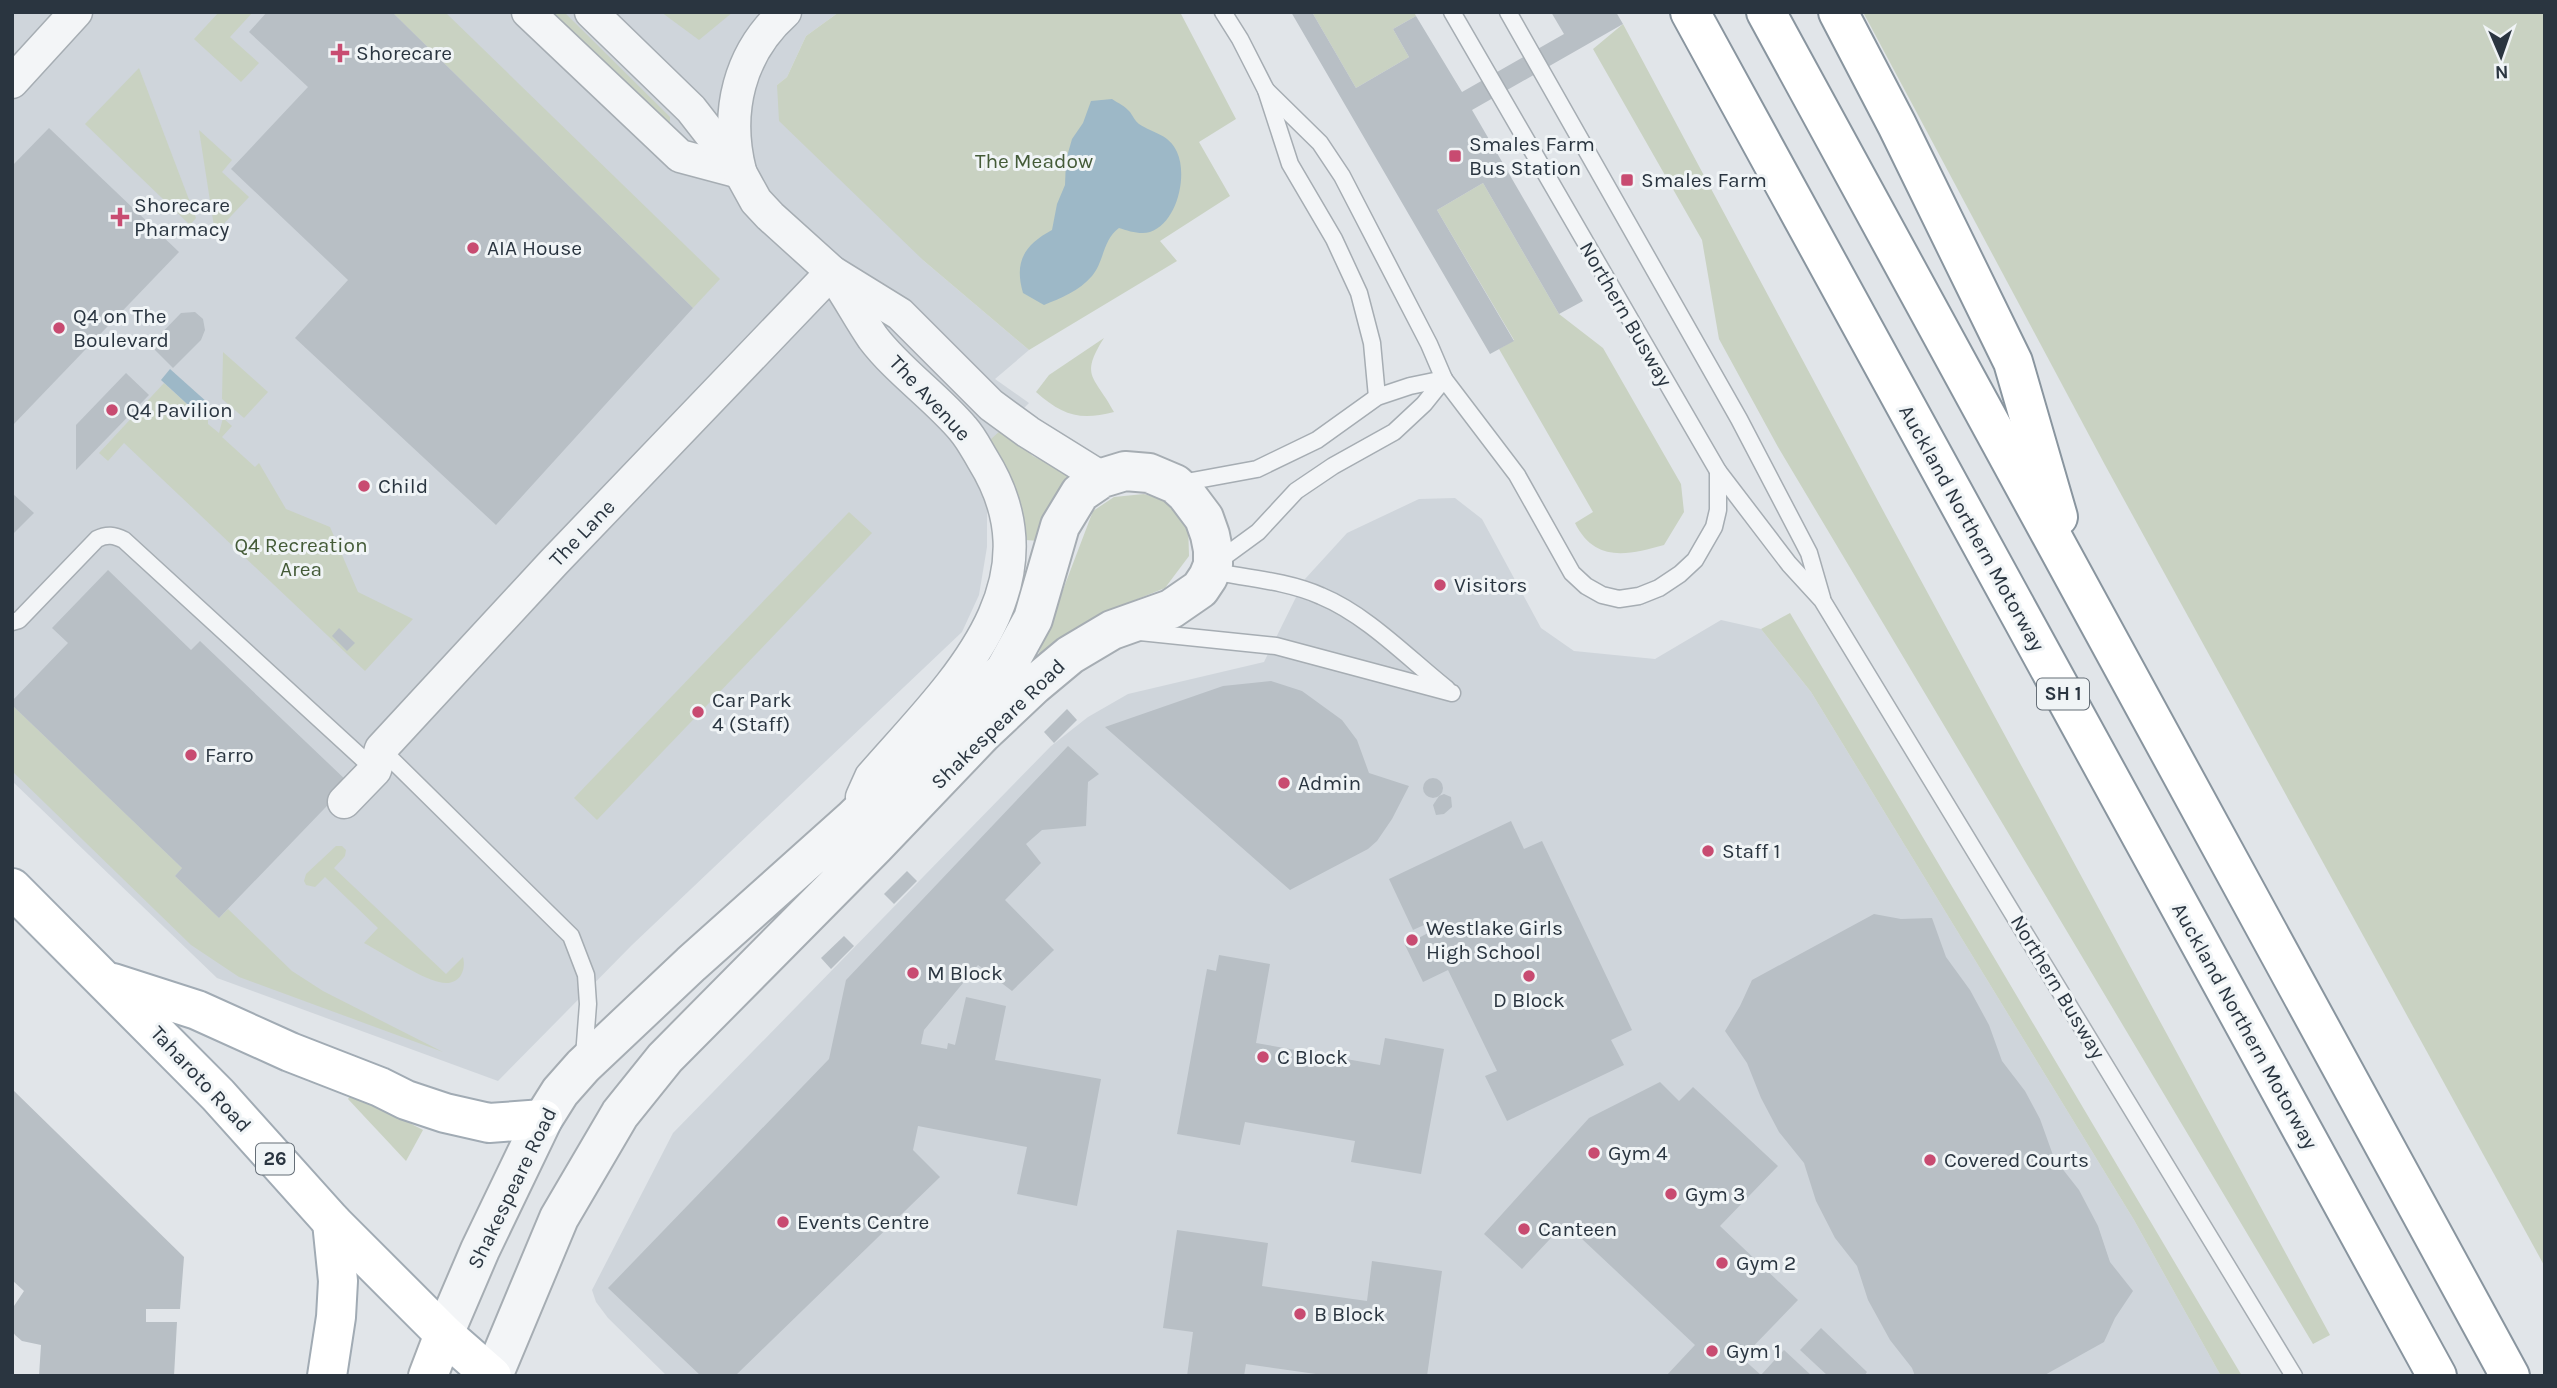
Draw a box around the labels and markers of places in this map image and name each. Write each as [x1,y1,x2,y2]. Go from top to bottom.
place label: Shorecare [356,41,452,65]
marker: Shorecare [330,43,350,63]
place label: Smales Farm Bus Station [1469,132,1595,180]
marker: Smales Farm Bus Station [1447,148,1463,164]
place label: Smales Farm [1641,168,1767,192]
marker: Smales Farm [1619,172,1635,188]
place label: Shorecare Pharmacy [134,193,230,241]
marker: Shorecare Pharmacy [112,209,128,225]
place label: AIA House [487,236,582,260]
marker: AIA House [465,240,481,256]
place label: Q4 on The Boulevard [73,304,169,352]
marker: Q4 on The Boulevard [51,320,67,336]
place label: Q4 Pavilion [126,398,233,422]
marker: Q4 Pavilion [104,402,120,418]
place label: Child [378,474,428,498]
marker: Child [356,478,372,494]
place label: Visitors [1454,573,1527,597]
marker: Visitors [1432,577,1448,593]
place label: Car Park 4 (Staff) [712,688,792,736]
marker: Car Park 4 (Staff) [690,704,706,720]
place label: Farro [205,743,254,767]
marker: Farro [183,747,199,763]
place label: Admin [1298,771,1361,795]
marker: Admin [1276,775,1292,791]
place label: Staff 1 [1722,839,1780,863]
marker: Staff 1 [1700,843,1716,859]
place label: Westlake Girls High School [1426,916,1563,964]
marker: Westlake Girls High School [1404,932,1420,948]
place label: M Block [927,961,1003,985]
marker: M Block [905,965,921,981]
marker: D Block [1521,968,1537,984]
place label: D Block [1493,988,1565,1012]
place label: C Block [1277,1045,1348,1069]
marker: C Block [1255,1049,1271,1065]
place label: Gym 4 [1608,1141,1668,1165]
marker: Gym 4 [1586,1145,1602,1161]
place label: Covered Courts [1944,1148,2089,1172]
marker: Covered Courts [1922,1152,1938,1168]
place label: Gym 3 [1685,1182,1745,1206]
marker: Gym 3 [1663,1186,1679,1202]
place label: Events Centre [797,1210,929,1234]
marker: Events Centre [775,1214,791,1230]
place label: Canteen [1538,1217,1617,1241]
marker: Canteen [1516,1221,1532,1237]
place label: Gym 2 [1736,1251,1796,1275]
marker: Gym 2 [1714,1255,1730,1271]
place label: B Block [1314,1302,1385,1326]
marker: B Block [1292,1306,1308,1322]
place label: Gym 1 [1726,1339,1781,1363]
marker: Gym 1 [1704,1343,1720,1359]

